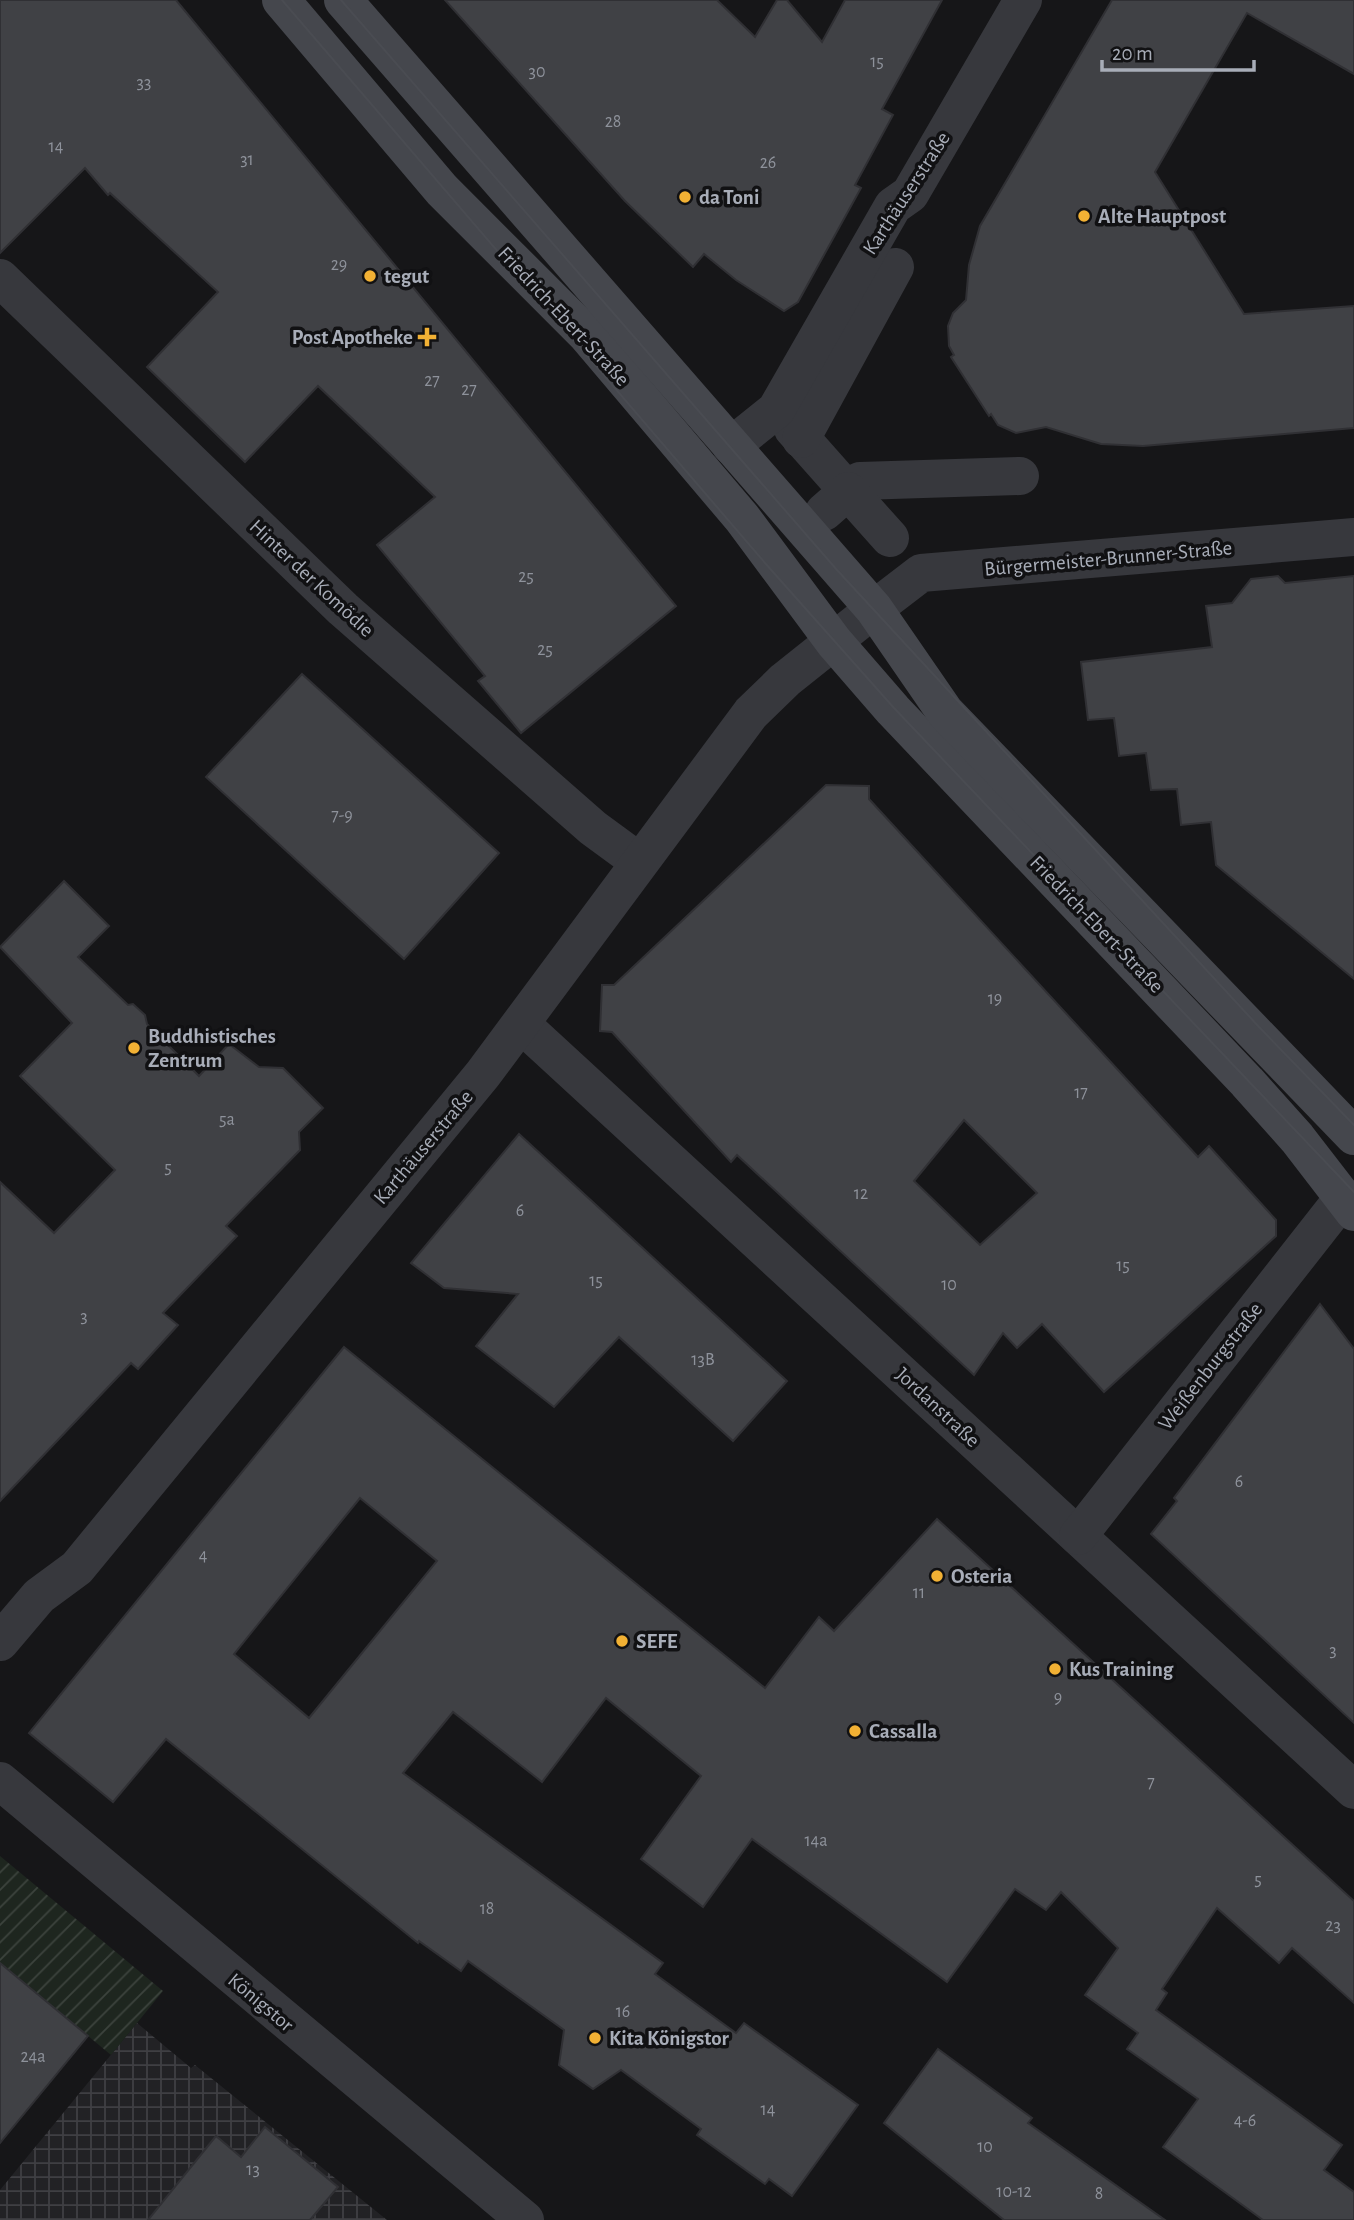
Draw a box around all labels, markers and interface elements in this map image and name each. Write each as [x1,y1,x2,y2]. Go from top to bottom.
scale bar [1102,28,1254,72]
text: 20 m [1112,43,1153,64]
house number: 15 [870,53,884,71]
house number: 30 [529,63,545,81]
house number: 33 [137,74,151,92]
house number: 28 [605,113,621,131]
street label: Karthäuserstraße [859,128,954,258]
house number: 14 [49,138,64,156]
house number: 31 [240,151,254,169]
house number: 26 [760,154,776,172]
place label: da Toni [699,187,759,208]
marker: da Toni [677,189,693,205]
place label: Alte Hauptpost [1098,206,1226,227]
marker: Alte Hauptpost [1076,208,1092,224]
street label: Friedrich-Ebert-Straße [494,243,633,390]
house number: 29 [331,256,347,274]
place label: tegut [384,266,429,287]
marker: tegut [362,268,378,284]
place label: Post Apotheke [292,327,413,348]
marker: Post Apotheke [419,329,435,345]
house number: 27 [424,372,440,390]
house number: 27 [461,381,477,399]
street label: Hinter der Komödie [246,516,378,641]
street label: Bürgermeister-Brunner-Straße [983,537,1233,580]
house number: 25 [518,568,534,586]
house number: 25 [537,641,553,659]
house number: 7-9 [331,807,353,825]
street label: Friedrich-Ebert-Straße [1026,852,1167,997]
house number: 19 [988,990,1002,1008]
place label: Buddhistisches Zentrum [148,1026,276,1071]
marker: Buddhistisches Zentrum [126,1040,142,1056]
house number: 17 [1074,1084,1088,1102]
street label: Karthäuserstraße [370,1086,477,1208]
house number: 5a [219,1111,235,1129]
house number: 5 [164,1159,172,1177]
house number: 12 [854,1185,868,1203]
house number: 6 [516,1202,524,1220]
house number: 15 [1116,1257,1130,1275]
house number: 15 [589,1272,603,1290]
house number: 10 [941,1276,957,1294]
street label: Weißenburgstraße [1154,1299,1266,1434]
house number: 3 [80,1308,88,1326]
house number: 13B [691,1351,715,1369]
street label: Jordanstraße [892,1363,984,1451]
house number: 6 [1235,1473,1243,1491]
house number: 4 [199,1547,208,1565]
place label: Osteria [951,1566,1012,1587]
marker: Osteria [929,1568,945,1584]
house number: 11 [913,1584,925,1602]
place label: SEFE [636,1631,678,1652]
marker: SEFE [614,1633,630,1649]
house number: 3 [1329,1642,1337,1660]
place label: Kus Training [1069,1659,1174,1680]
marker: Kus Training [1047,1661,1063,1677]
house number: 9 [1054,1689,1062,1707]
place label: Cassalla [869,1721,937,1742]
marker: Cassalla [847,1723,863,1739]
house number: 7 [1147,1774,1155,1792]
house number: 14a [804,1832,828,1850]
house number: 5 [1254,1871,1262,1889]
house number: 18 [480,1900,494,1918]
house number: 23 [1325,1917,1341,1935]
street label: Königstor [224,1969,298,2036]
house number: 16 [616,2003,630,2021]
place label: Kita Königstor [609,2028,730,2049]
marker: Kita Königstor [587,2030,603,2046]
house number: 24a [20,2048,46,2066]
house number: 14 [761,2101,776,2119]
house number: 4-6 [1234,2112,1256,2130]
house number: 10 [977,2138,993,2156]
house number: 13 [246,2161,260,2179]
house number: 10-12 [996,2183,1032,2201]
house number: 8 [1095,2185,1103,2203]

